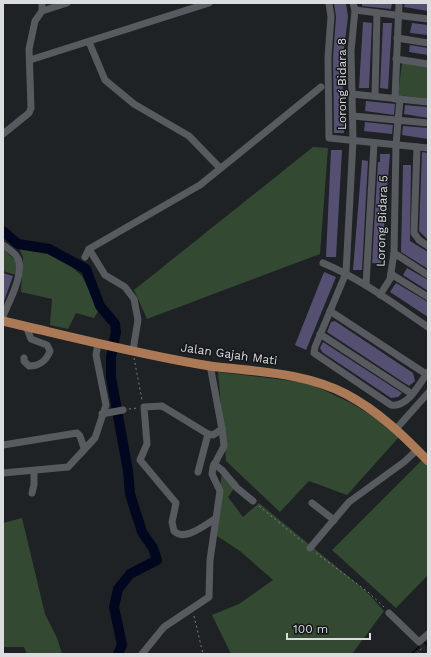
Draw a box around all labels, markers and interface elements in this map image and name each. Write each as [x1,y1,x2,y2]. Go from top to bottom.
street label: Lorong Bidara 8 [335,38,349,130]
street label: Lorong Bidara 5 [373,175,391,267]
street label: Jalan Gajah Mati [180,340,278,368]
scale bar [287,615,370,641]
text: 100 m [293,622,328,636]

